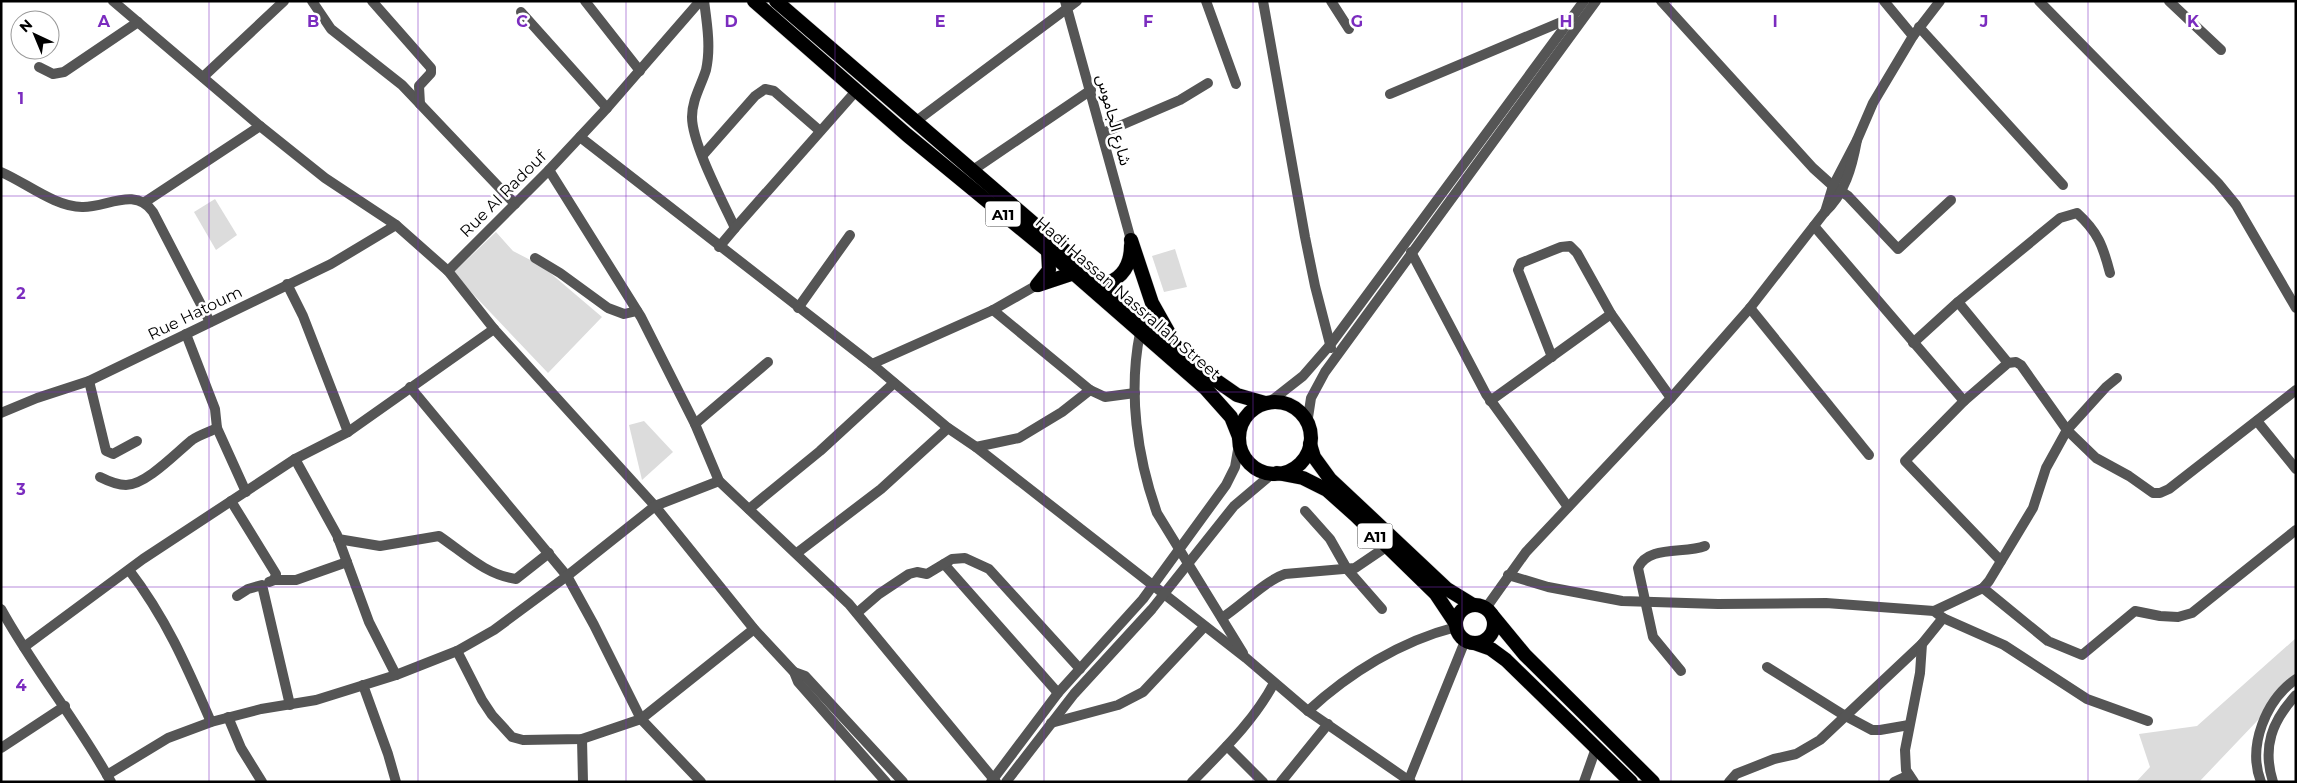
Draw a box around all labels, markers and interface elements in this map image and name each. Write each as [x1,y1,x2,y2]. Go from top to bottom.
north arrow [10,10,60,60]
text: A [97,12,111,31]
text: B [307,12,319,31]
text: C [516,12,528,31]
text: D [724,12,738,31]
text: E [935,12,945,31]
text: F [1143,12,1153,31]
text: G [1351,12,1363,31]
text: H [1560,12,1572,31]
text: I [1772,12,1778,31]
text: J [1979,12,1988,31]
text: K [2187,12,2200,31]
text: N [16,15,36,36]
street label: شارع الجاموس [1090,72,1135,168]
text: 1 [18,89,24,108]
street label: Rue Al Radouf [456,147,550,241]
road number: A11 [986,202,1020,226]
street label: Hadi Hassan Nassrallah Street [1032,212,1225,384]
street label: Rue Hatoum [145,282,245,344]
text: 2 [16,284,26,303]
text: 3 [15,480,26,499]
road number: A11 [1358,524,1392,548]
text: 4 [15,676,27,695]

